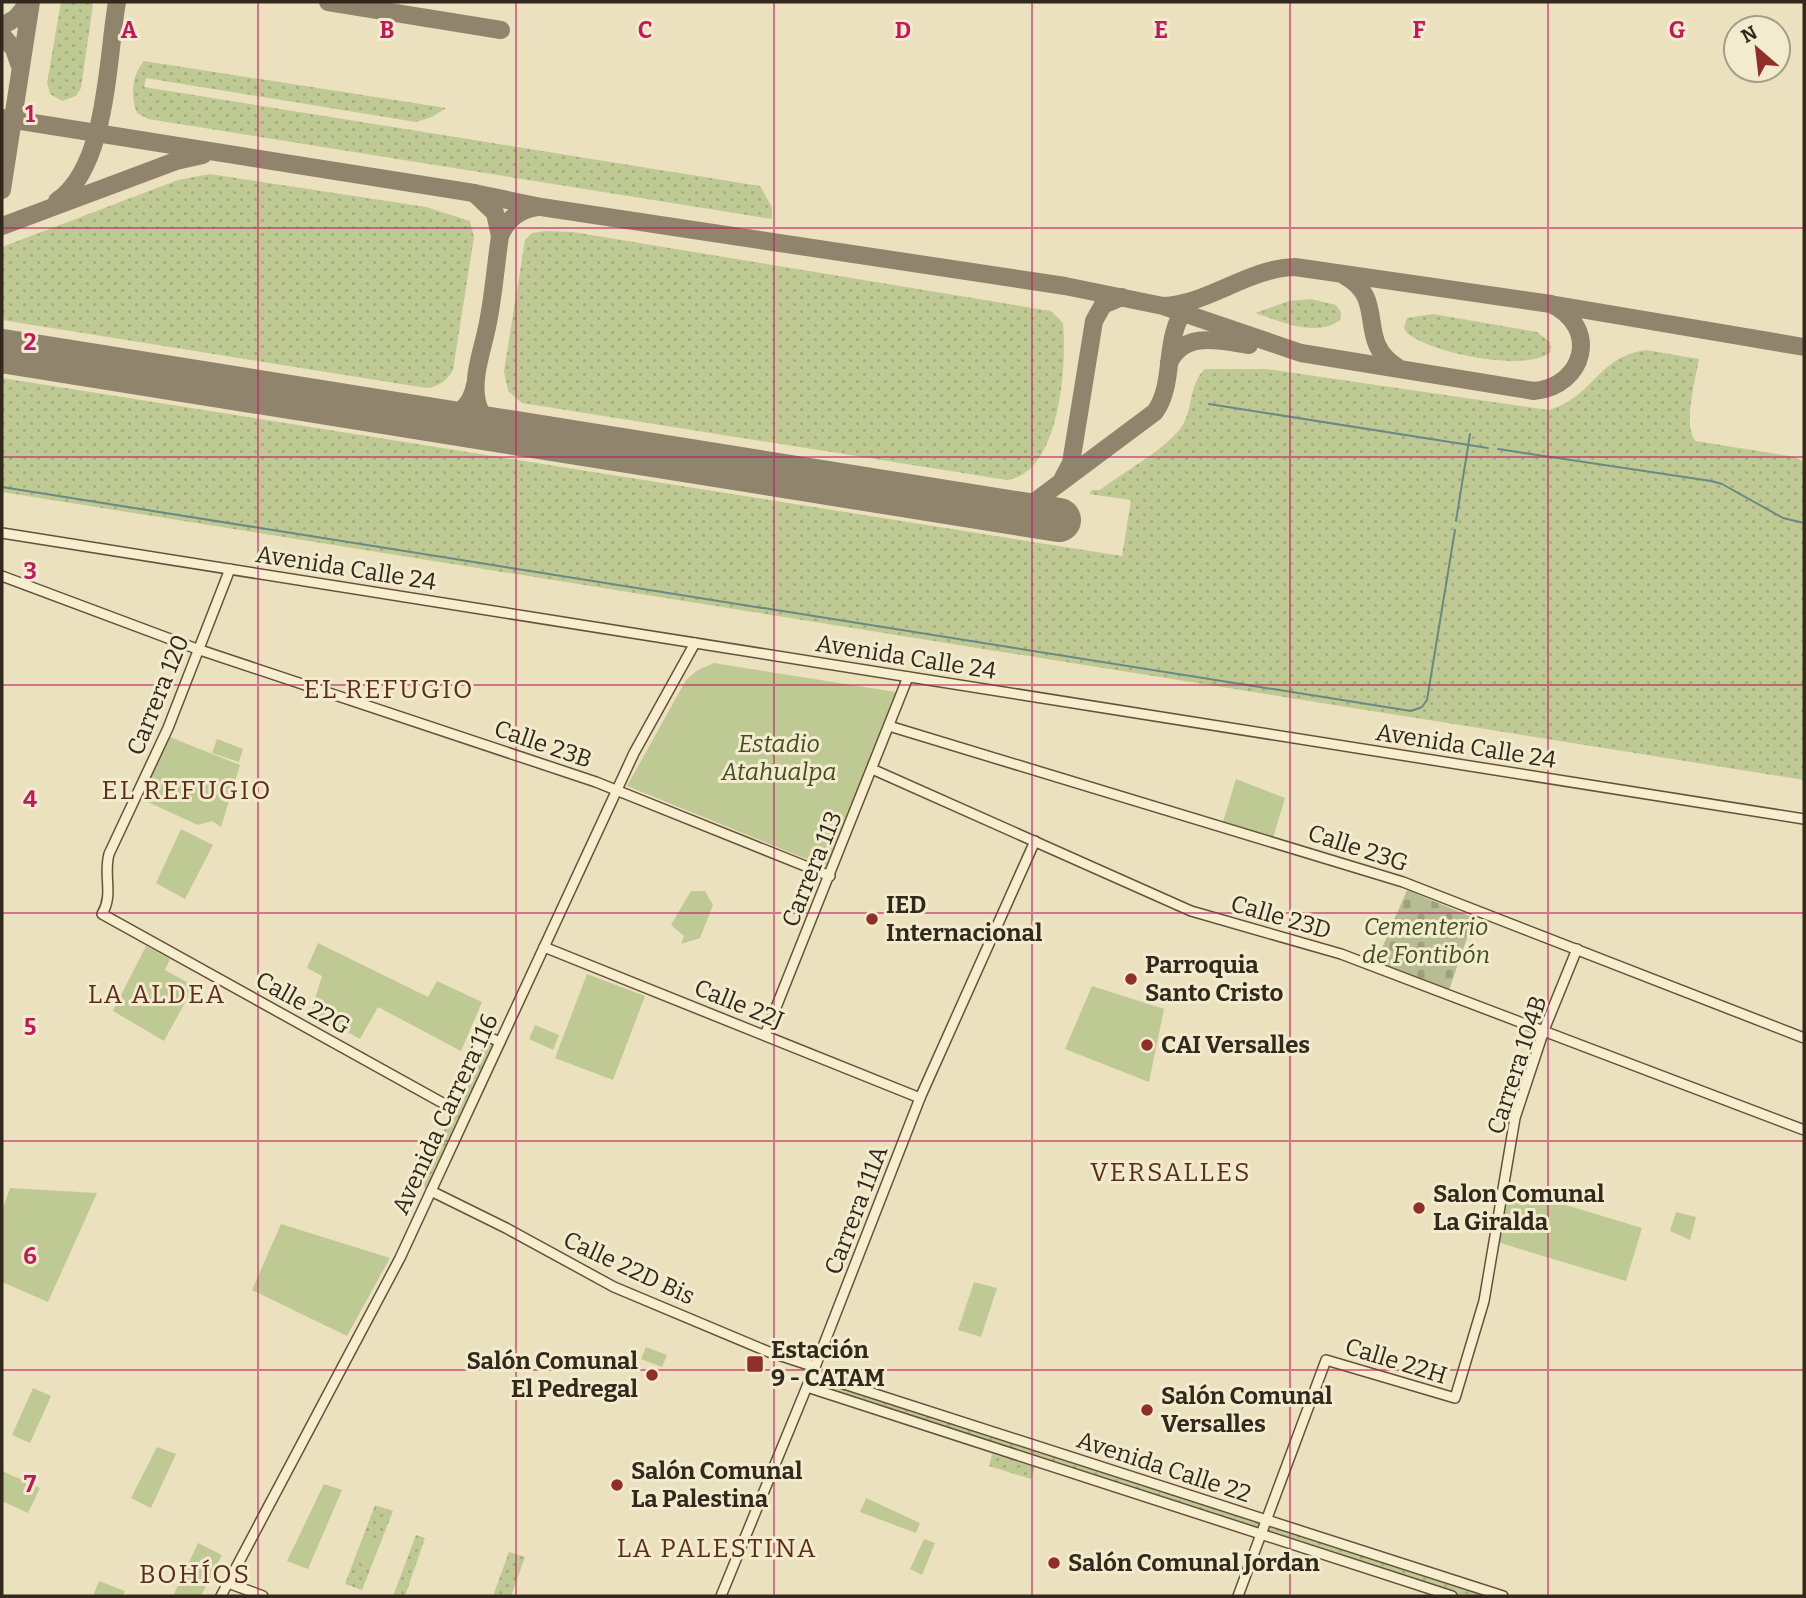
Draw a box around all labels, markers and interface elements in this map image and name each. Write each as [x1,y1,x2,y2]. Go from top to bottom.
north arrow [1722,14,1792,84]
text: A [121,16,138,44]
text: B [380,16,394,44]
text: C [638,16,652,44]
text: D [895,16,911,44]
text: E [1154,16,1168,44]
text: F [1413,16,1426,44]
text: G [1669,16,1686,44]
text: N [1737,21,1761,48]
text: 1 [25,100,35,128]
text: 2 [24,328,37,356]
street label: Avenida Calle 24 [254,540,438,596]
text: 3 [23,557,37,585]
street label: Avenida Calle 24 [814,629,998,685]
street label: Carrera 120 [121,631,195,759]
district label: EL REFUGIO [304,674,474,705]
street label: Calle 23B [491,714,595,774]
street label: Avenida Calle 24 [1374,718,1558,774]
park label: Estadio Atahualpa [720,730,837,786]
district label: EL REFUGIO [102,775,272,806]
text: 4 [23,785,37,813]
street label: Carrera 113 [776,807,848,931]
street label: Calle 23G [1304,819,1412,877]
street label: Calle 23D [1228,889,1334,945]
place label: IED Internacional [886,891,1043,947]
marker: IED Internacional [864,911,880,927]
park label: Cementerio de Fontibón [1362,913,1490,969]
place label: Parroquia Santo Cristo [1145,951,1284,1007]
street label: Calle 22G [251,966,355,1040]
marker: Parroquia Santo Cristo [1123,971,1139,987]
street label: Calle 22J [690,973,788,1035]
district label: LA ALDEA [88,979,226,1010]
street label: Carrera 104B [1481,992,1553,1138]
street label: Avenida Carrera 116 [386,1009,504,1219]
text: 5 [24,1013,36,1041]
place label: CAI Versalles [1161,1031,1310,1059]
marker: CAI Versalles [1139,1037,1155,1053]
street label: Carrera 111A [819,1142,893,1278]
district label: VERSALLES [1090,1157,1252,1188]
place label: Salon Comunal La Giralda [1433,1180,1605,1236]
marker: Salon Comunal La Giralda [1411,1200,1427,1216]
street label: Calle 22D Bis [559,1225,699,1311]
text: 6 [23,1242,37,1270]
street label: Calle 22H [1342,1332,1450,1390]
place label: Estación 9 - CATAM [771,1336,885,1392]
place label: Salón Comunal El Pedregal [467,1347,639,1403]
marker: Estación 9 - CATAM [745,1354,765,1374]
marker: Salón Comunal El Pedregal [644,1367,660,1383]
place label: Salón Comunal Versalles [1161,1382,1333,1438]
marker: Salón Comunal Versalles [1139,1402,1155,1418]
street label: Avenida Calle 22 [1073,1426,1255,1508]
place label: Salón Comunal La Palestina [631,1457,803,1513]
text: 7 [24,1470,37,1498]
marker: Salón Comunal La Palestina [609,1477,625,1493]
district label: LA PALESTINA [617,1533,817,1564]
place label: Salón Comunal Jordan [1068,1549,1320,1577]
marker: Salón Comunal Jordan [1046,1555,1062,1571]
district label: BOHÍOS [139,1559,251,1590]

